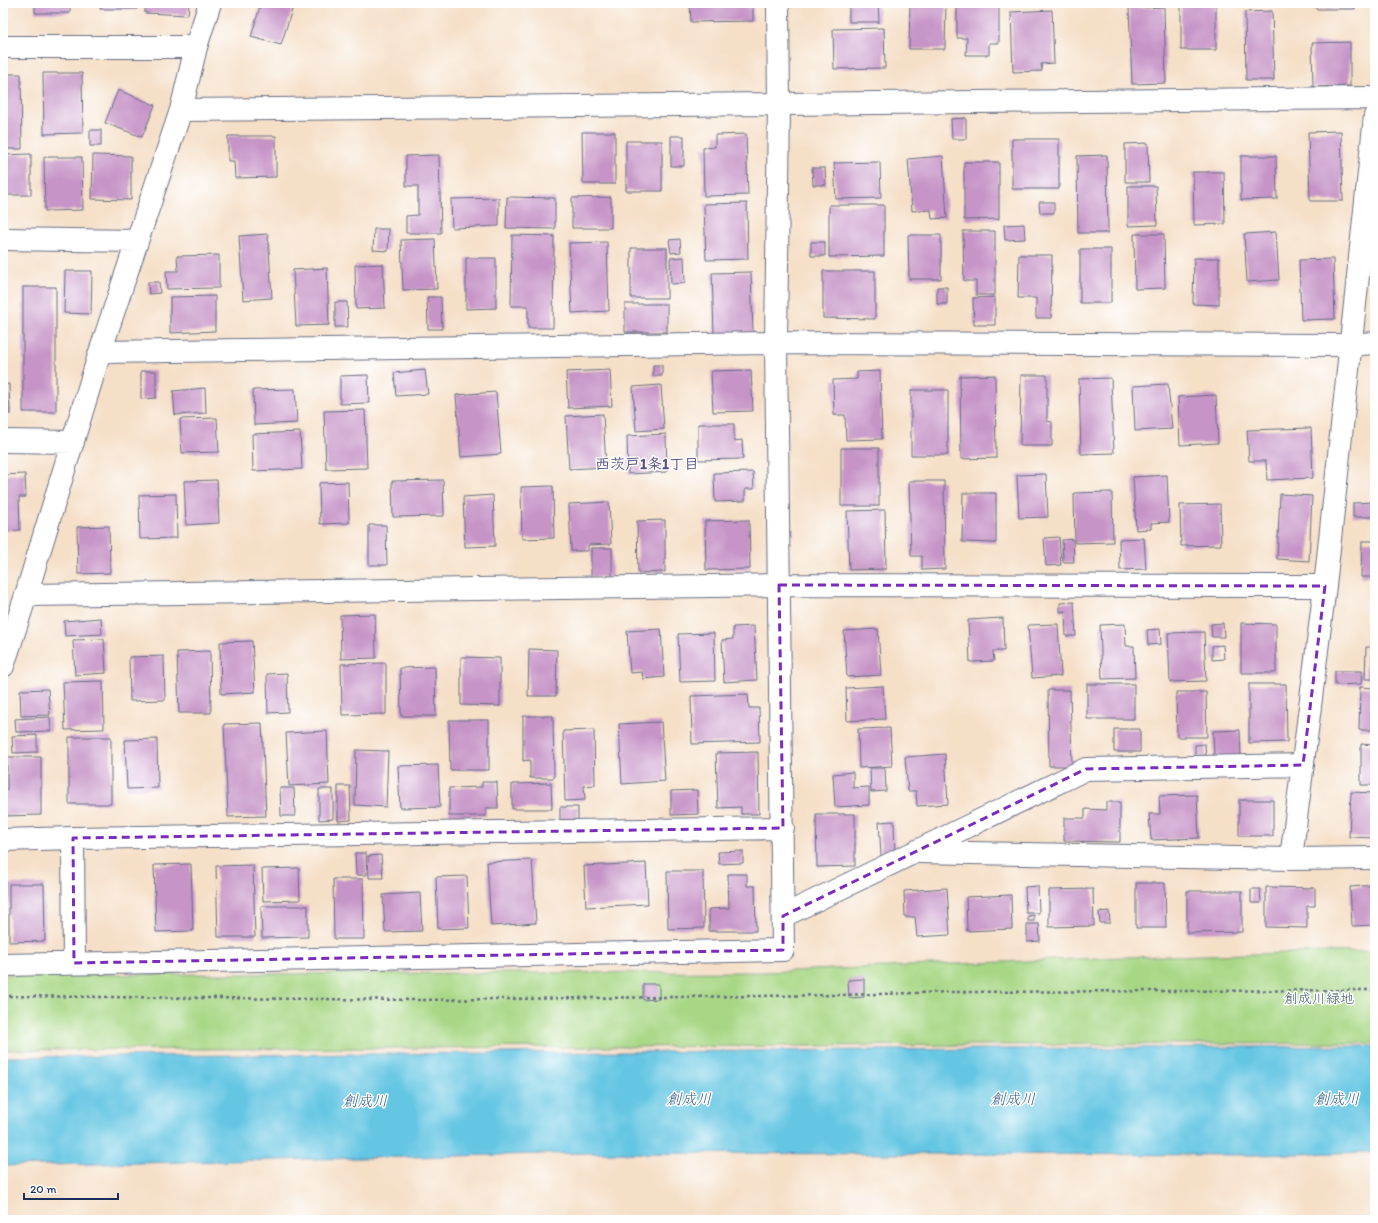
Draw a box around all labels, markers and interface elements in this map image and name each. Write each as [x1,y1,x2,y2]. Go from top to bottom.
district label: 西茨戸1条1丁目 [595,455,699,473]
park label: 創成川緑地 [1284,990,1354,1007]
water label: 創成川 [666,1090,712,1108]
water label: 創成川 [990,1090,1036,1108]
water label: 創成川 [1314,1090,1360,1108]
water label: 創成川 [342,1092,388,1110]
scale bar [24,1175,118,1201]
text: 20 m [30,1182,57,1196]

